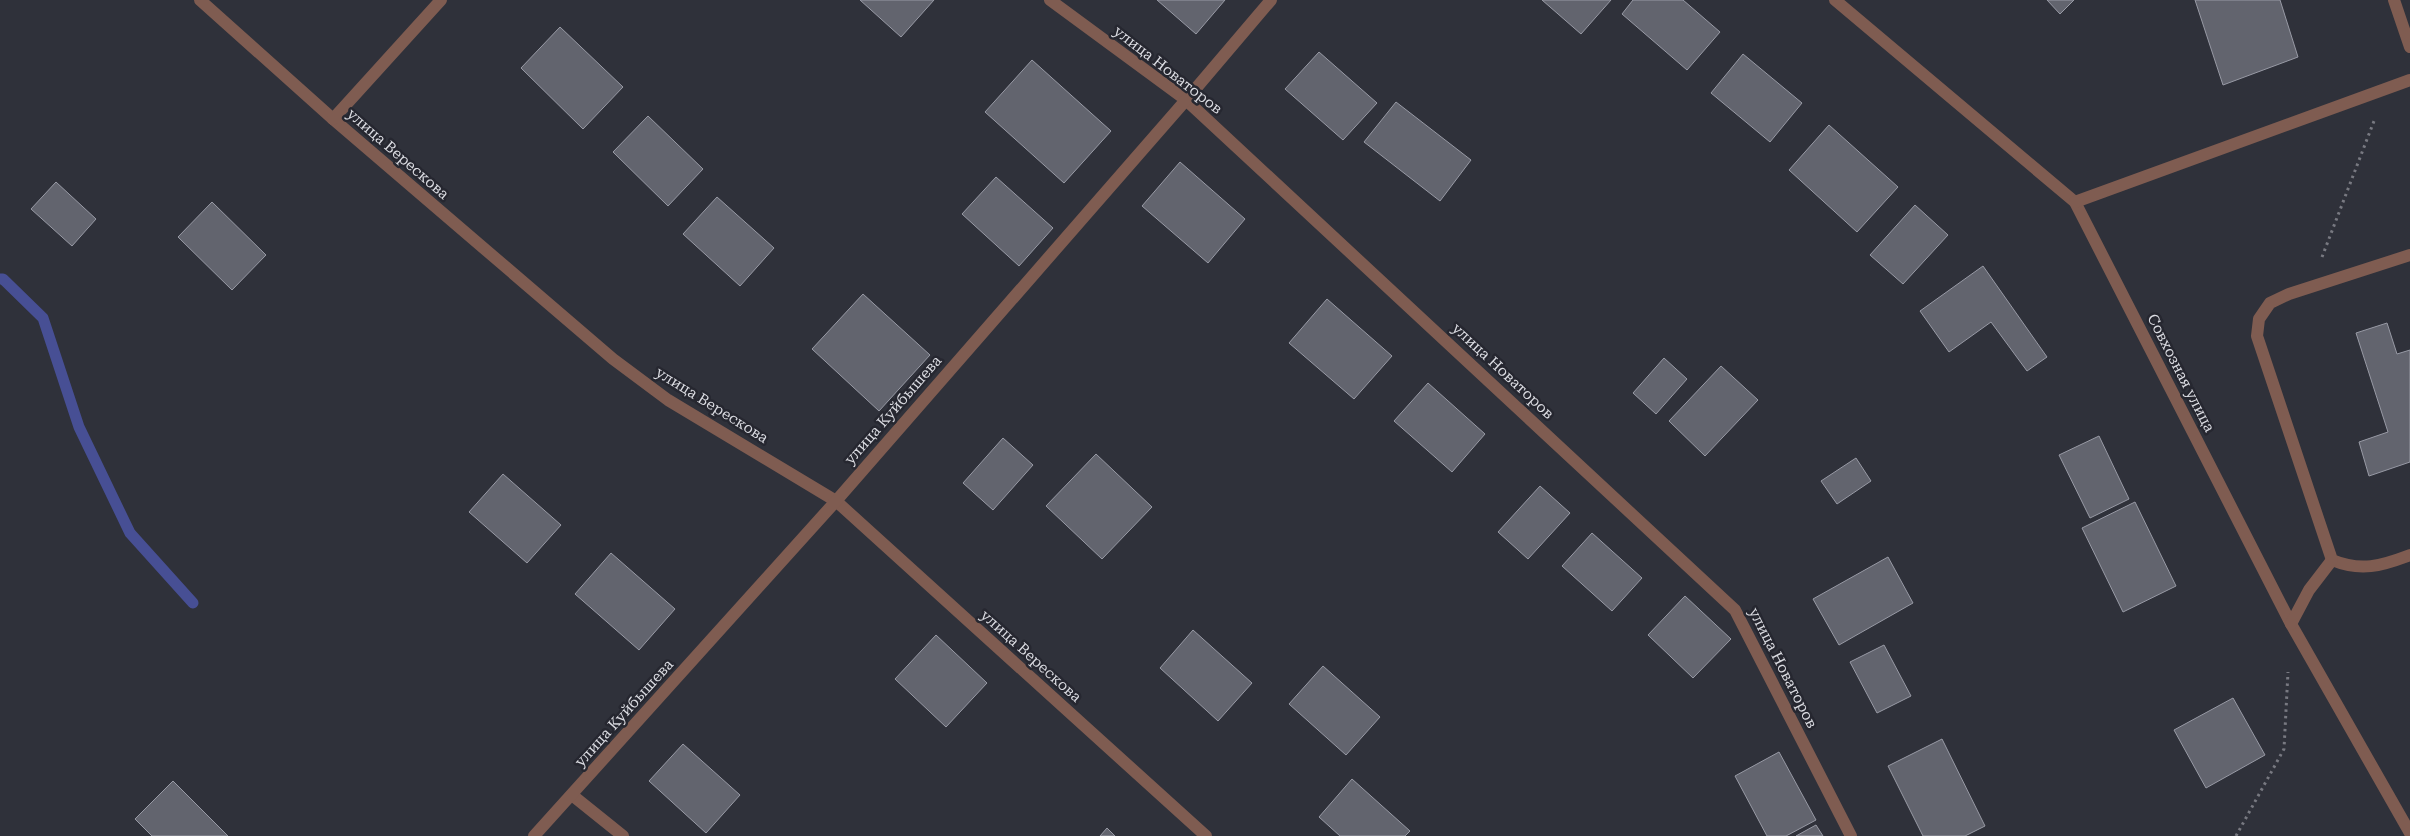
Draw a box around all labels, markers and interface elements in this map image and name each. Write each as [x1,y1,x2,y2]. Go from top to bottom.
street label: улица Новаторов [1110,22,1226,118]
street label: улица Верескова [343,105,453,203]
street label: Совхозная улица [2143,311,2219,435]
street label: улица Новаторов [1448,319,1558,423]
street label: улица Куйбышева [841,352,945,468]
street label: улица Верескова [652,363,772,447]
street label: улица Новаторов [1745,605,1821,731]
street label: улица Верескова [977,606,1085,706]
street label: улица Куйбышева [571,655,677,771]

